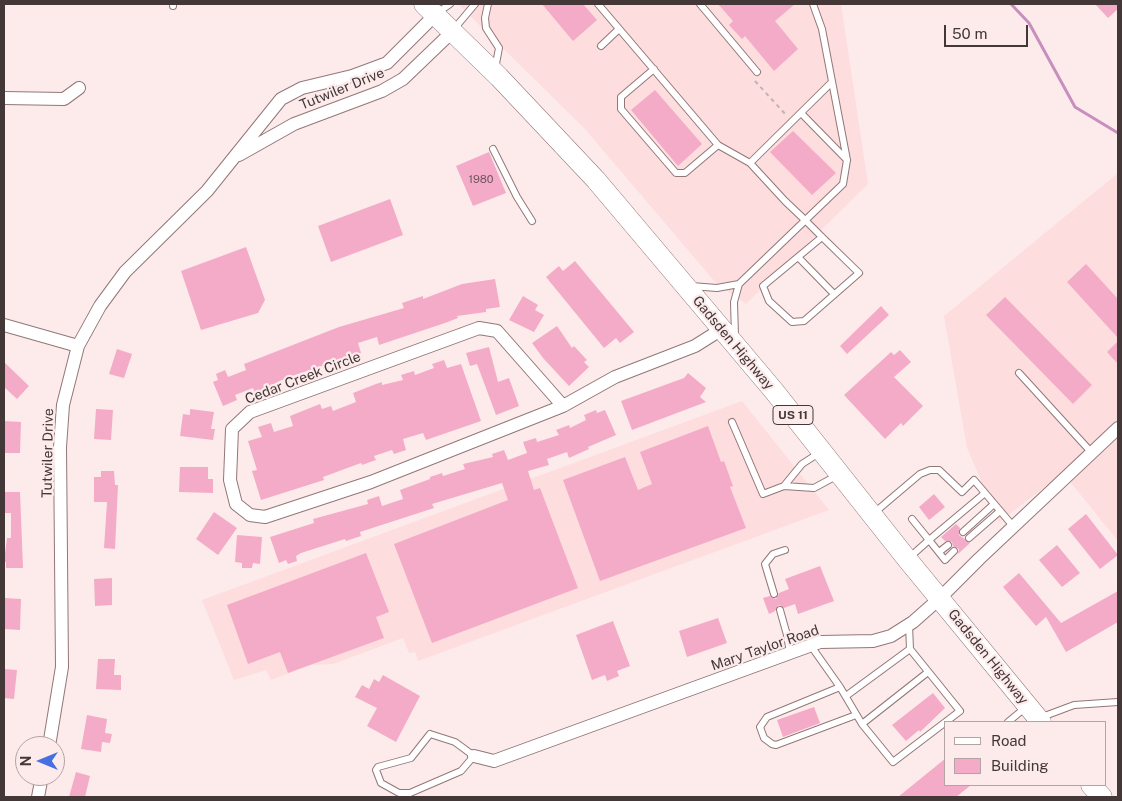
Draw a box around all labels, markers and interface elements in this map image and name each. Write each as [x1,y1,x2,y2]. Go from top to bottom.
scale bar [947,15,1031,47]
text: 50 m [952,25,987,42]
street label: Tutwiler Drive [297,64,387,114]
house number: 1980 [468,173,494,187]
street label: Gadsden Highway [689,293,777,393]
street label: Cedar Creek Circle [243,348,363,408]
road number: US 11 [773,406,813,424]
street label: Tutwiler Drive [39,408,57,498]
street label: Gadsden Highway [944,606,1032,708]
street label: Mary Taylor Road [709,622,821,674]
legend [944,721,1107,786]
text: Road [991,732,1027,749]
north arrow [15,736,65,786]
text: N [18,756,34,766]
text: Building [991,757,1049,774]

